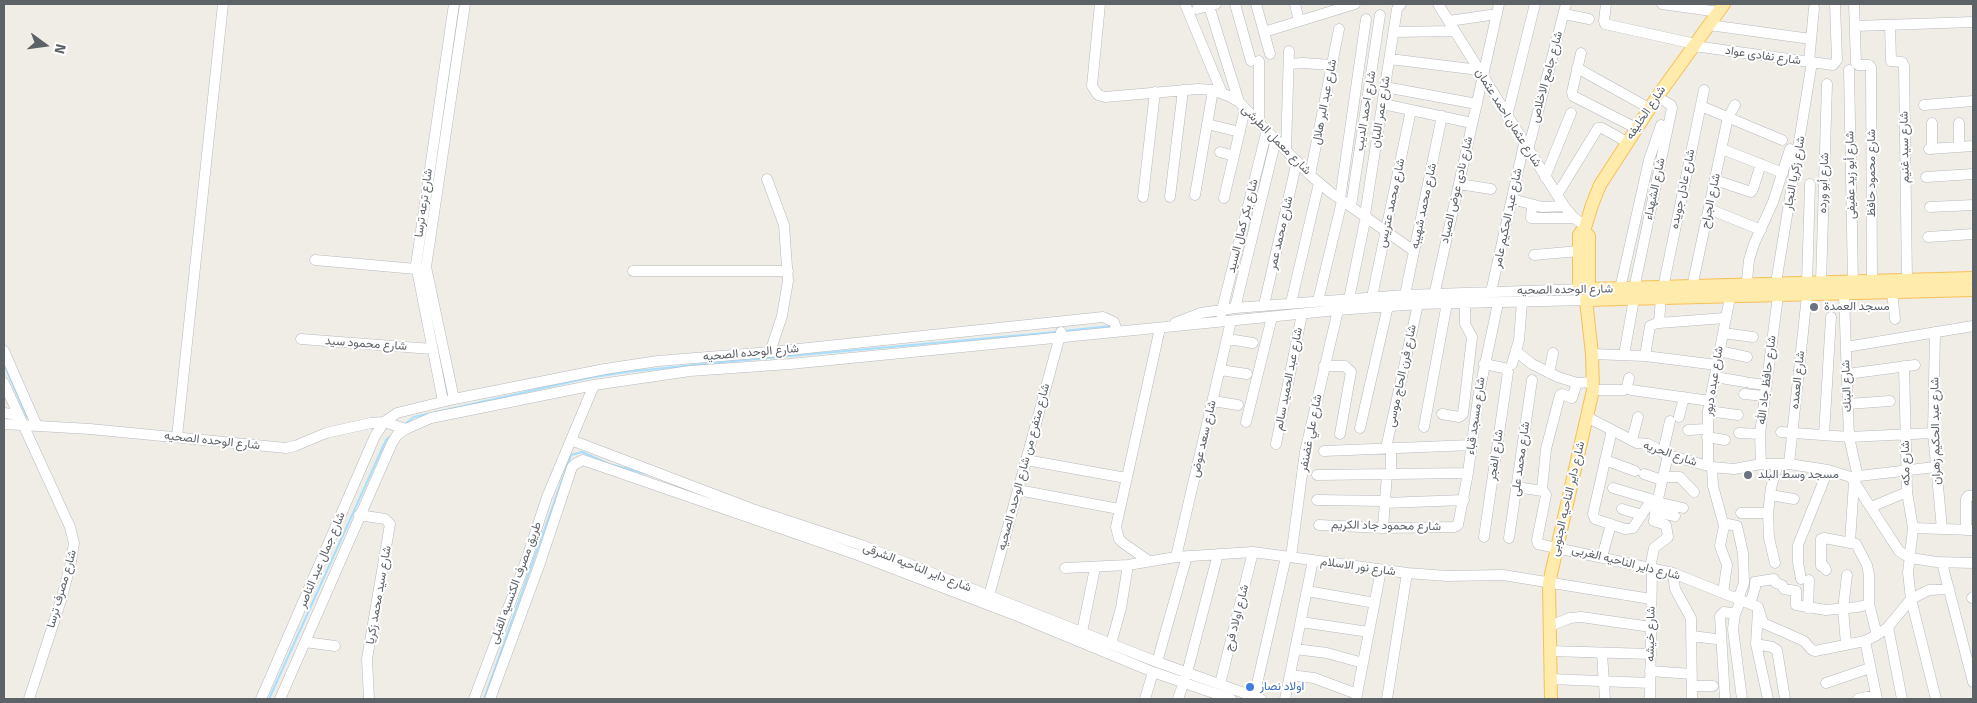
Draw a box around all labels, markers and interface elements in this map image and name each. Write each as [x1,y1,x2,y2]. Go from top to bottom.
north arrow [20,20,70,70]
street label: شارع جامع الاخلاص [1528,30,1566,124]
text: N [51,42,69,56]
street label: شارع نفادى عواد [1724,44,1802,68]
street label: شارع عبد البر هلال [1310,58,1340,146]
street label: شارع عثمان احمد عثمان [1472,66,1544,170]
street label: شارع احمد الديب [1353,70,1379,152]
street label: شارع عمر اللبان [1368,75,1394,149]
street label: شارع الخليفه [1623,83,1669,143]
street label: شارع معمل الطرشى [1238,102,1314,178]
street label: شارع سيد غنيم [1897,111,1913,183]
street label: شارع محمود حافظ [1865,129,1879,217]
street label: شارع أبو زيد عفيفى [1843,131,1859,219]
street label: شارع نادى عوض الصياد [1438,135,1476,245]
street label: شارع زكريا النجار [1781,135,1809,211]
street label: شارع عادل جويده [1668,148,1698,230]
street label: شارع أبو ورده [1816,152,1832,214]
street label: شارع محمد عتريس [1375,157,1409,249]
street label: شارع الشهداء [1641,157,1669,221]
street label: شارع محمد شهيبه [1408,162,1440,250]
street label: شارع عبد الحكيم عامر [1490,167,1526,269]
street label: شارع ترعه ترسا [412,168,436,238]
street label: شارع الجراح [1698,172,1724,230]
street label: شارع بكر كمال السيد [1224,177,1262,275]
street label: شارع محمد عمر [1266,195,1296,271]
street label: شارع الوحده الصحيه [1517,282,1613,298]
place label: مسجد العمدة [1824,300,1890,314]
marker: مسجد العمدة [1808,301,1820,313]
street label: شارع فرن الحاج موسى [1384,323,1420,429]
street label: شارع عبد الحميد سالم [1272,326,1306,432]
street label: شارع محمود سيد [325,334,407,354]
street label: شارع حافظ جاد الله [1754,335,1780,425]
street label: شارع الوحده الصحيه [702,342,800,364]
street label: شارع عبده دبور [1701,345,1727,417]
street label: شارع العمده [1788,350,1808,410]
street label: شارع البنك [1839,360,1855,412]
street label: شارع مسجد قباء [1463,376,1489,456]
street label: شارع عبد الحكيم زهران [1928,377,1944,485]
street label: شارع متفرع من شارع الوحده الصحيه [995,382,1053,552]
street label: شارع علي غضنفر [1296,393,1326,473]
street label: شارع سعد عوض [1188,399,1220,479]
street label: شارع محمد على [1509,421,1533,497]
street label: شارع الفجر [1485,428,1507,482]
street label: شارع الوحده الصحيه [163,429,261,453]
street label: شارع الحريه [1641,438,1699,470]
street label: شارع داير الناحيه الجنوبى [1548,440,1588,558]
street label: شارع مكه [1898,440,1914,486]
place label: مسجد وسط البلد [1758,468,1839,482]
marker: مسجد وسط البلد [1742,469,1754,481]
street label: شارع جمال عبد الناصر [295,510,349,610]
street label: شارع محمود جاد الكريم [1331,518,1441,534]
street label: طريق مصرف الكنسيه القبلى [487,520,545,646]
street label: شارع داير الناحيه الشرقى [861,541,973,595]
street label: شارع داير الناحيه الغربى [1570,543,1682,583]
street label: شارع سيد محمد زكريا [363,545,395,645]
street label: شارع مصرف ترسا [44,548,80,630]
street label: شارع نور الاسلام [1320,555,1396,579]
street label: شارع اولاد فرج [1222,583,1252,653]
street label: شارع خيشه [1643,606,1659,662]
place label: اولاد نصار [1260,680,1304,694]
marker: اولاد نصار [1244,681,1256,693]

